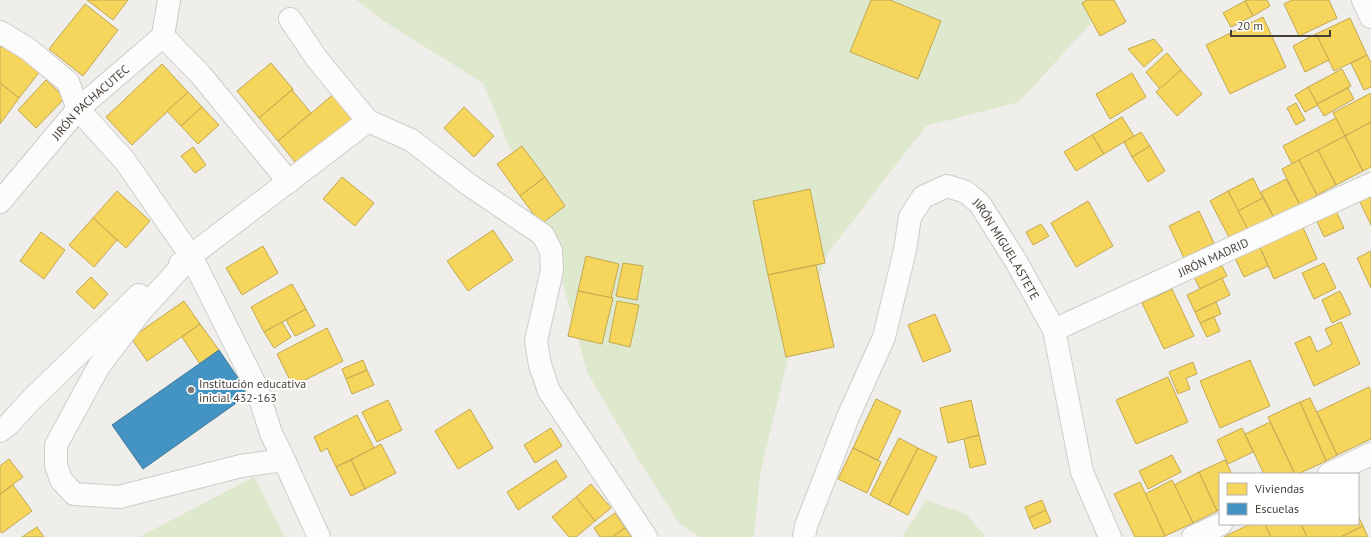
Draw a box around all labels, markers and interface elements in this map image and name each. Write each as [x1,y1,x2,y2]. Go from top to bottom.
scale bar [1231,12,1330,38]
text: 20 m [1237,18,1263,33]
street label: JIRÓN PACHACUTEC [48,61,132,143]
street label: JIRÓN MIGUEL ASTETE [970,194,1043,302]
street label: JIRÓN MADRID [1174,234,1251,280]
place label: Institución educativa inicial 432-163 [199,376,306,405]
marker: Institución educativa inicial 432-163 [186,385,196,395]
legend [1219,473,1359,525]
text: Viviendas [1254,481,1304,496]
text: Escuelas [1255,501,1299,516]

